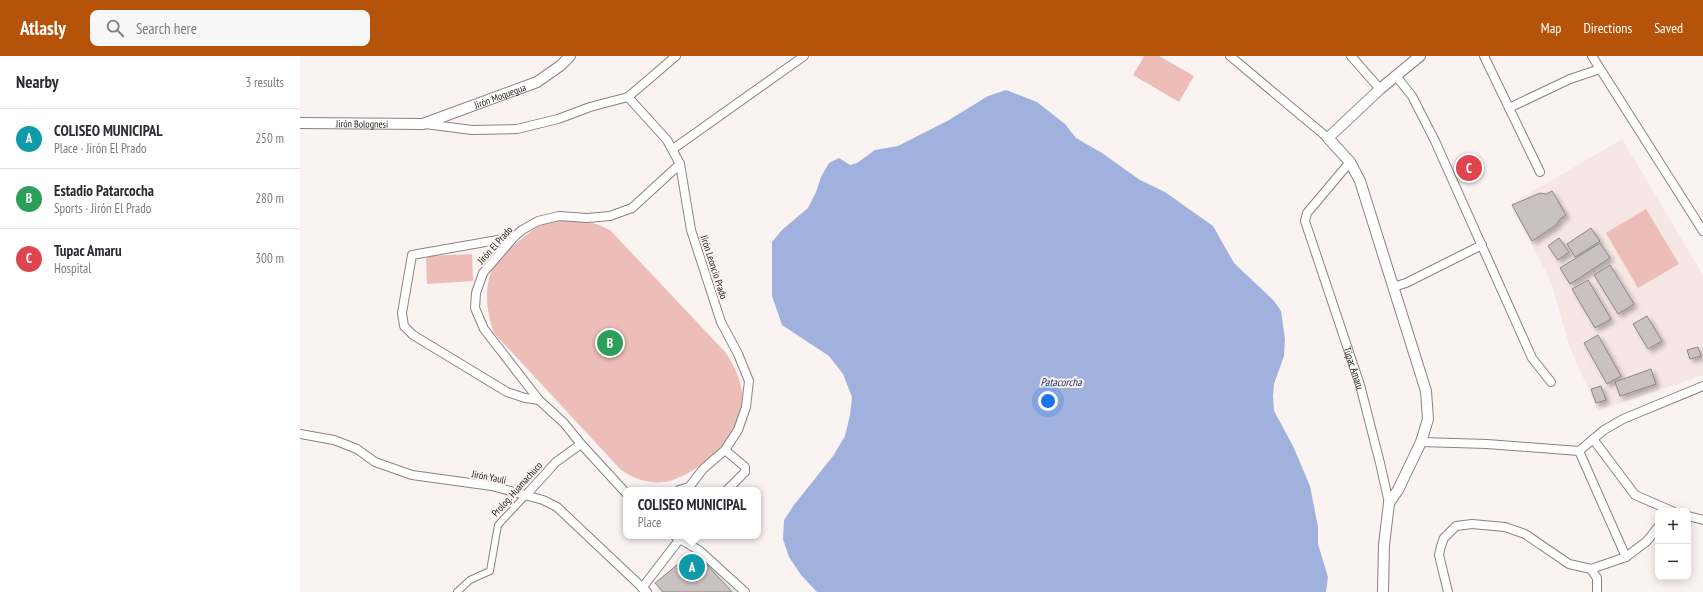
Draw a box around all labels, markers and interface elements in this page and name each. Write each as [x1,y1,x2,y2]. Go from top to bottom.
search box [90,10,370,46]
text: Atlasly [20,16,66,40]
icon: search [104,17,126,39]
text: Search here [136,19,197,38]
text: Map [1541,19,1561,37]
text: Directions [1583,19,1632,37]
text: Saved [1654,19,1683,37]
text: Nearby [16,71,59,93]
text: 3 results [245,74,284,91]
street label: Jirón Moquegua [471,80,528,111]
street label: Jirón Bolognesi [335,117,388,130]
text: COLISEO MUNICIPAL [54,121,163,140]
text: A [26,130,32,147]
text: 250 m [255,130,284,147]
text: Place · Jirón El Prado [54,140,147,157]
pin: C [1456,153,1482,183]
text: Estadio Patarcocha [54,181,154,200]
text: B [26,190,32,207]
text: 280 m [255,190,284,207]
text: Sports · Jirón El Prado [54,200,151,217]
street label: Jirón El Prado [474,223,515,267]
street label: Jirón Leoncio Prado [697,232,730,301]
text: Tupac Amaru [54,241,122,260]
text: C [26,250,32,267]
text: 300 m [255,250,284,267]
text: Hospital [54,260,91,277]
pin: B [597,328,623,358]
street label: Túpac Amaru [1341,345,1367,391]
water label: Patacorcha [1040,375,1082,389]
your location [1038,391,1058,411]
street label: Prolog. Huamachuco [489,459,545,519]
street label: Jirón Yauli [470,467,507,487]
popup [623,487,761,539]
text: COLISEO MUNICIPAL [638,495,746,514]
map controls [1655,508,1691,580]
button: + [1655,508,1691,544]
text: Place [638,514,662,531]
button: − [1655,544,1691,580]
pin: A [679,552,705,582]

